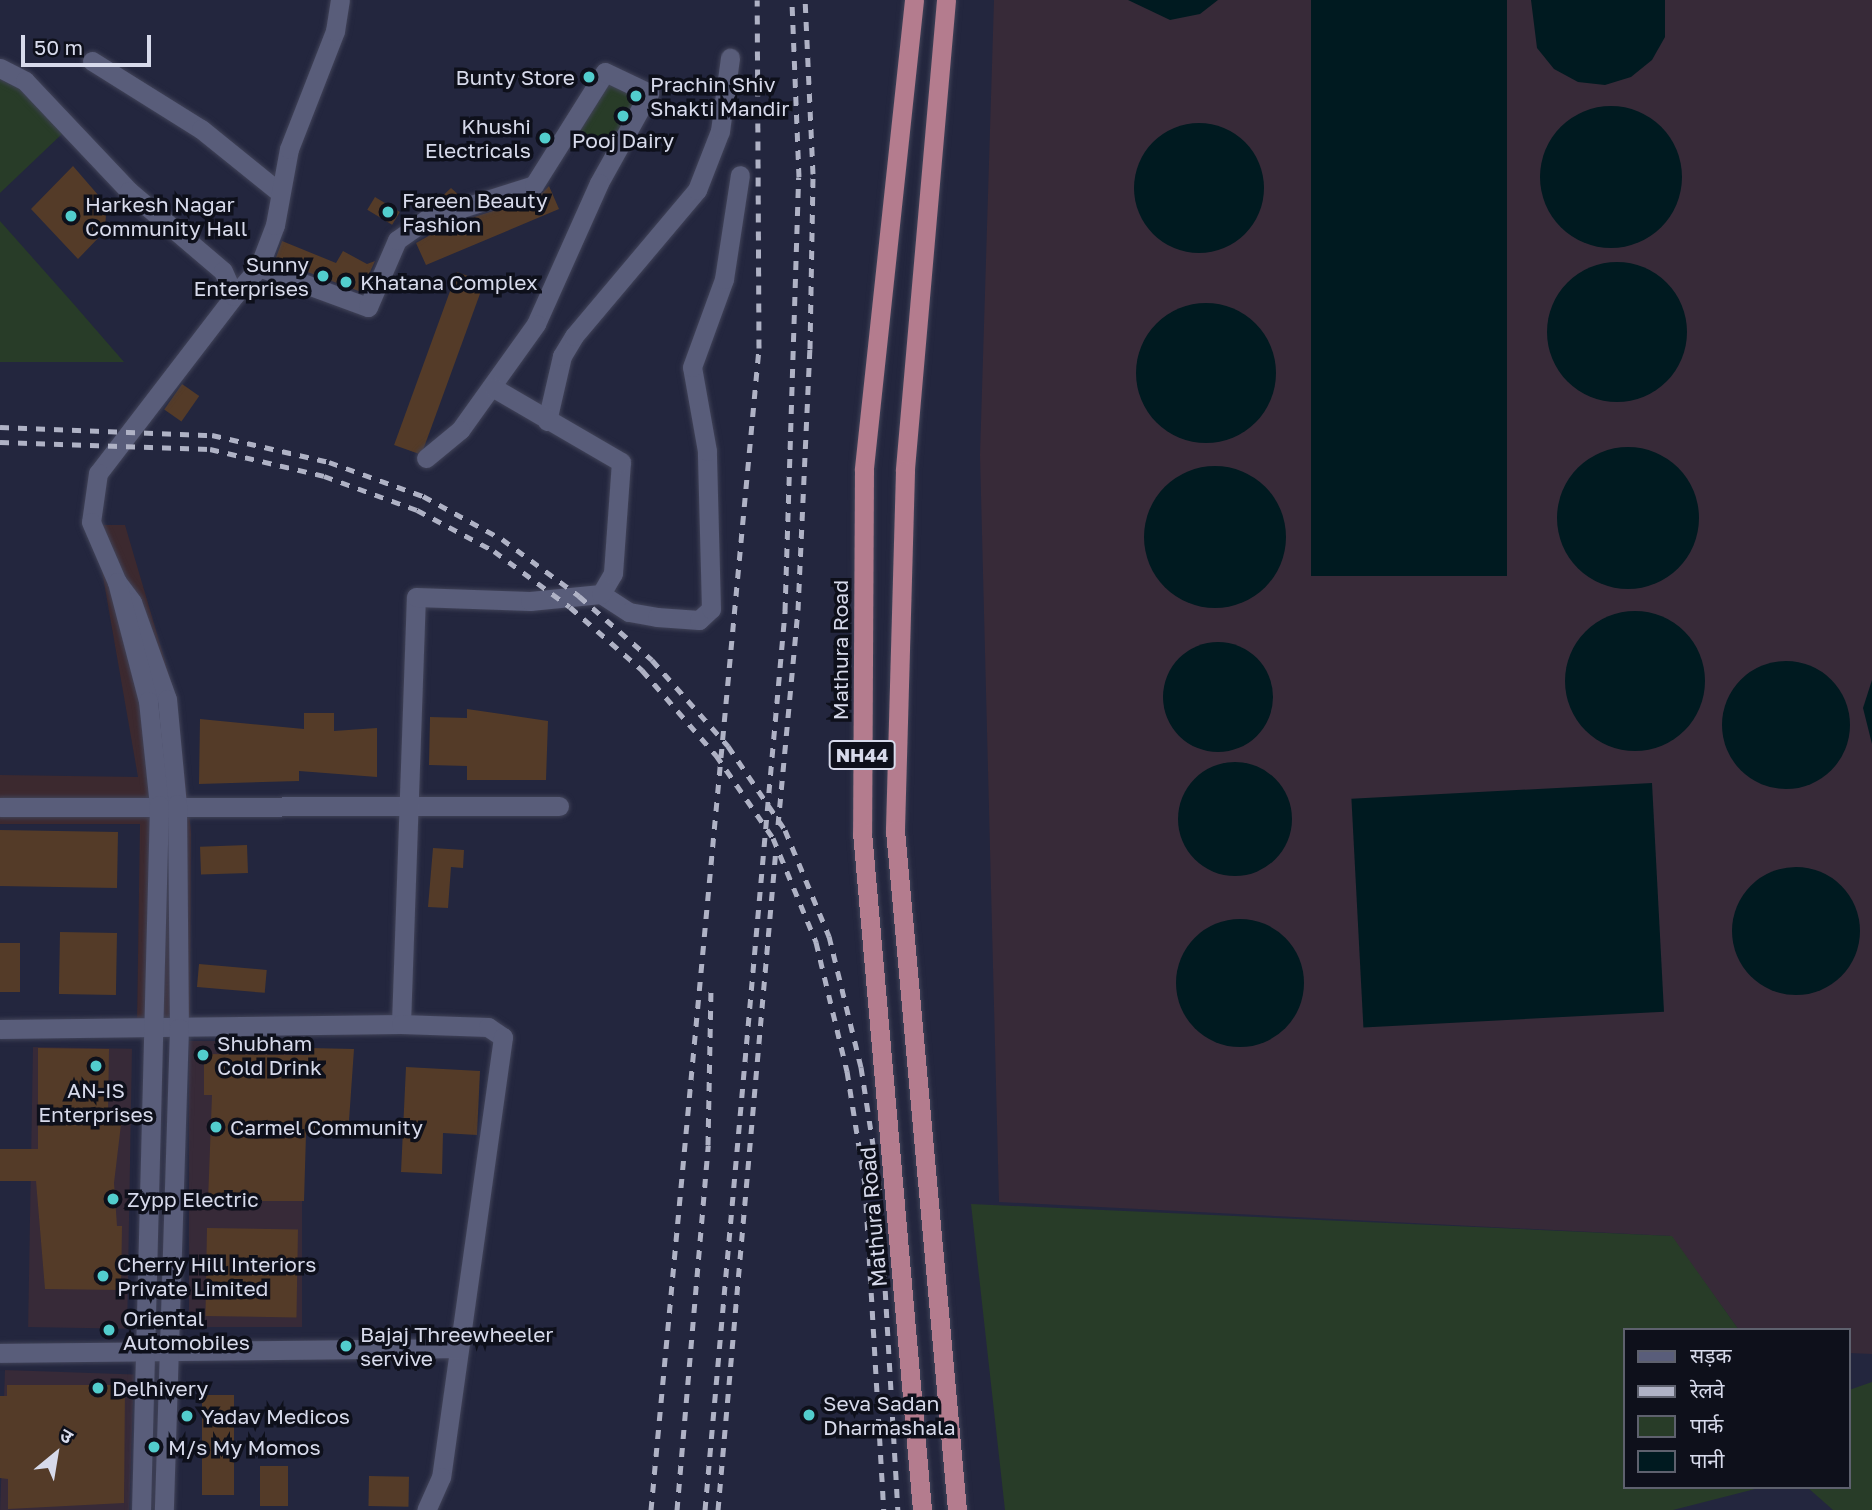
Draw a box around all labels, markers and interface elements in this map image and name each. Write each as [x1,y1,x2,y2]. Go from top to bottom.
scale bar [24,21,154,65]
text: 50 m [34,34,83,60]
place label: Bunty Store [456,64,575,90]
marker: Bunty Store [581,69,597,85]
place label: Prachin Shiv Shakti Mandir [650,71,789,121]
marker: Prachin Shiv Shakti Mandir [628,88,644,104]
marker: Pooj Dairy [615,108,631,124]
place label: Khushi Electricals [425,113,531,163]
place label: Pooj Dairy [572,127,674,153]
marker: Khushi Electricals [537,130,553,146]
place label: Fareen Beauty Fashion [402,187,548,237]
place label: Harkesh Nagar Community Hall [85,191,247,241]
marker: Fareen Beauty Fashion [380,204,396,220]
marker: Harkesh Nagar Community Hall [63,208,79,224]
place label: Sunny Enterprises [194,251,309,301]
marker: Sunny Enterprises [315,268,331,284]
place label: Khatana Complex [360,269,538,295]
marker: Khatana Complex [338,274,354,290]
street label: Mathura Road [827,580,853,720]
road number: NH44 [827,740,897,770]
place label: Shubham Cold Drink [217,1030,322,1080]
marker: Shubham Cold Drink [195,1047,211,1063]
marker: AN-IS Enterprises [88,1058,104,1074]
place label: AN-IS Enterprises [38,1077,154,1127]
place label: Carmel Community [230,1114,423,1140]
marker: Carmel Community [208,1119,224,1135]
street label: Mathura Road [854,1146,892,1288]
place label: Zypp Electric [127,1186,259,1212]
marker: Zypp Electric [105,1191,121,1207]
place label: Cherry Hill Interiors Private Limited [117,1251,316,1301]
marker: Cherry Hill Interiors Private Limited [95,1268,111,1284]
place label: Oriental Automobiles [123,1305,250,1355]
place label: Bajaj Threewheeler servive [360,1321,554,1371]
marker: Oriental Automobiles [101,1322,117,1338]
legend [1624,1328,1851,1489]
marker: Bajaj Threewheeler servive [338,1338,354,1354]
text: सड़क [1690,1342,1732,1368]
place label: Delhivery [112,1375,208,1401]
text: रेलवे [1690,1377,1725,1403]
marker: Delhivery [90,1380,106,1396]
place label: Seva Sadan Dharmashala [823,1390,956,1440]
place label: Yadav Medicos [201,1403,350,1429]
marker: Seva Sadan Dharmashala [801,1407,817,1423]
marker: Yadav Medicos [179,1408,195,1424]
text: पार्क [1690,1412,1724,1438]
north arrow [21,1419,91,1489]
text: उ [56,1423,77,1448]
place label: M/s My Momos [168,1434,321,1460]
marker: M/s My Momos [146,1439,162,1455]
text: पानी [1690,1447,1724,1473]

